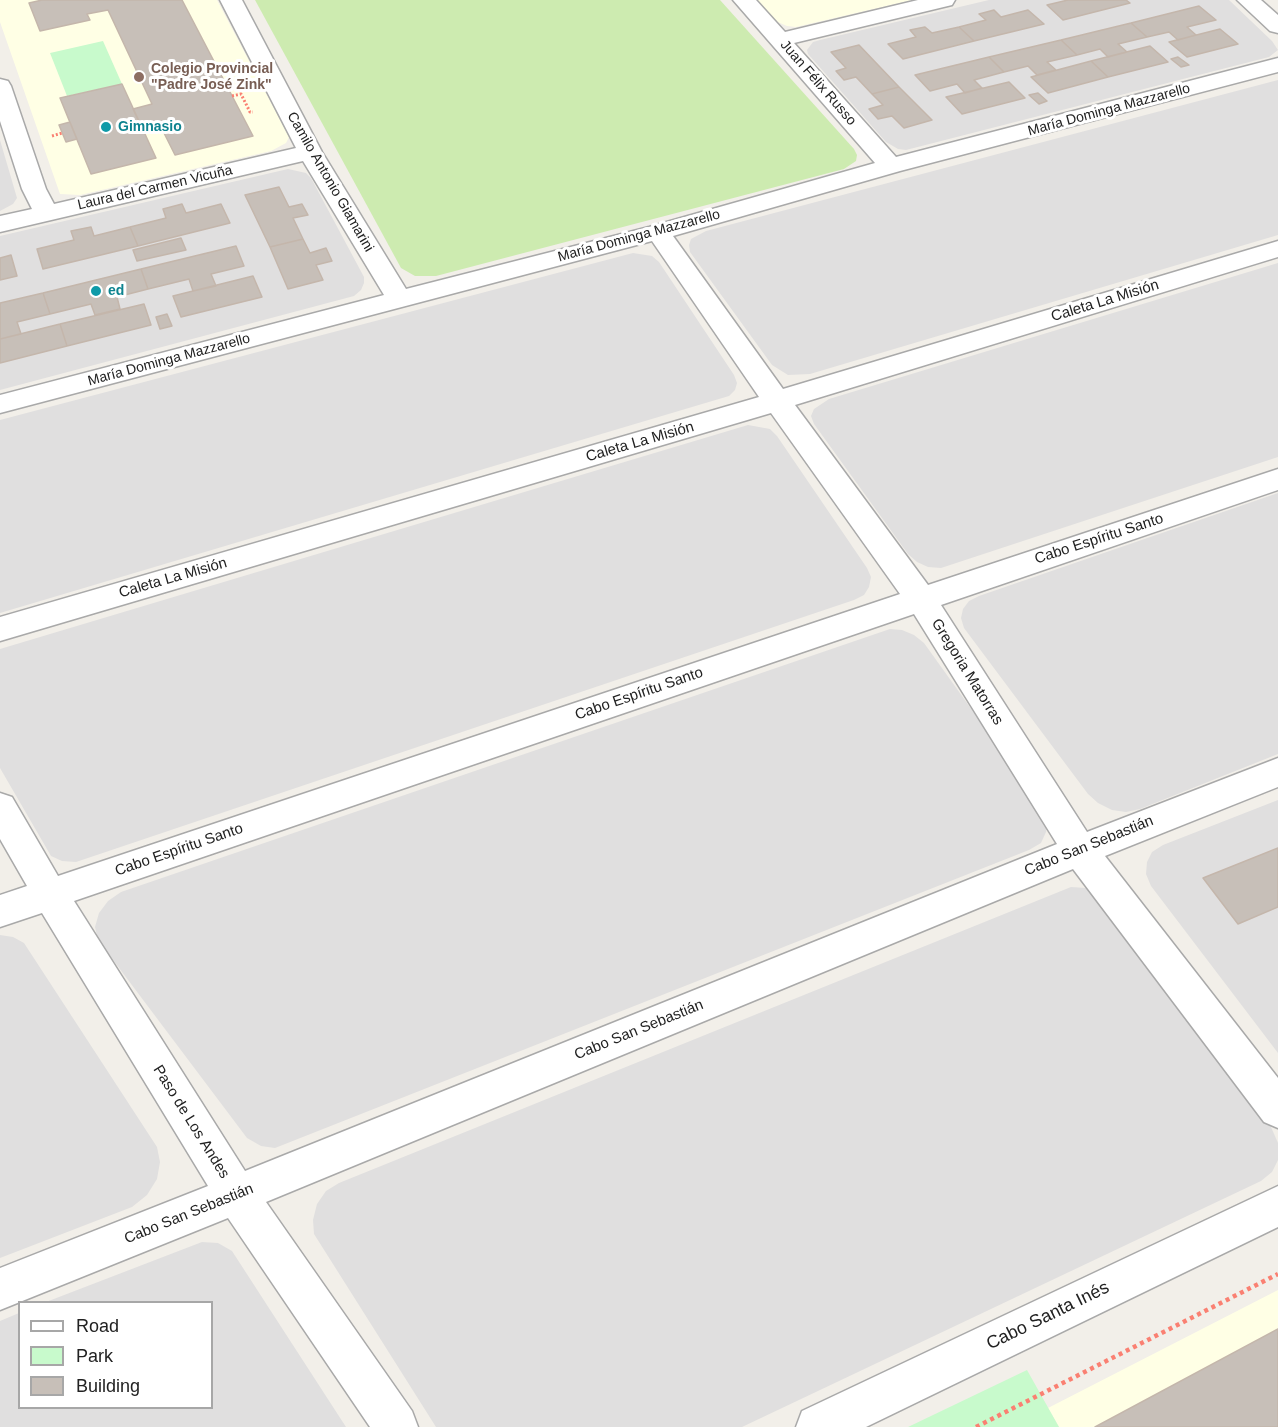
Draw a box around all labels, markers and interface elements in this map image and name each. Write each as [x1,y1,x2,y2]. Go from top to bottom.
street label: Juan Félix Russo [776,37,860,129]
place label: Colegio Provincial "Padre José Zink" [151,61,273,94]
marker: Colegio Provincial "Padre José Zink" [132,70,146,84]
street label: María Dominga Mazzarello [1026,80,1192,140]
street label: Camilo Antonio Giamarini [283,109,377,255]
place label: Gimnasio [118,119,182,135]
marker: Gimnasio [99,120,113,134]
street label: Laura del Carmen Vicuña [76,162,234,214]
street label: María Dominga Mazzarello [556,206,722,266]
street label: Caleta La Misión [1049,276,1161,326]
place label: ed [108,283,124,299]
marker: ed [89,284,103,298]
street label: María Dominga Mazzarello [86,330,252,390]
street label: Caleta La Misión [584,418,696,466]
street label: Cabo Espíritu Santo [1032,510,1166,568]
street label: Caleta La Misión [117,554,229,602]
street label: Gregoria Matorras [927,616,1007,728]
street label: Cabo Espíritu Santo [573,664,705,724]
street label: Cabo San Sebastián [1022,812,1156,880]
street label: Cabo Espíritu Santo [113,820,245,880]
street label: Cabo San Sebastián [572,996,706,1064]
street label: Paso de Los Andes [149,1062,233,1182]
street label: Cabo San Sebastián [122,1180,256,1248]
street label: Cabo Santa Inés [983,1277,1113,1355]
legend [18,1301,213,1409]
text: Road [76,1316,119,1336]
text: Park [76,1346,113,1366]
text: Building [76,1376,140,1396]

